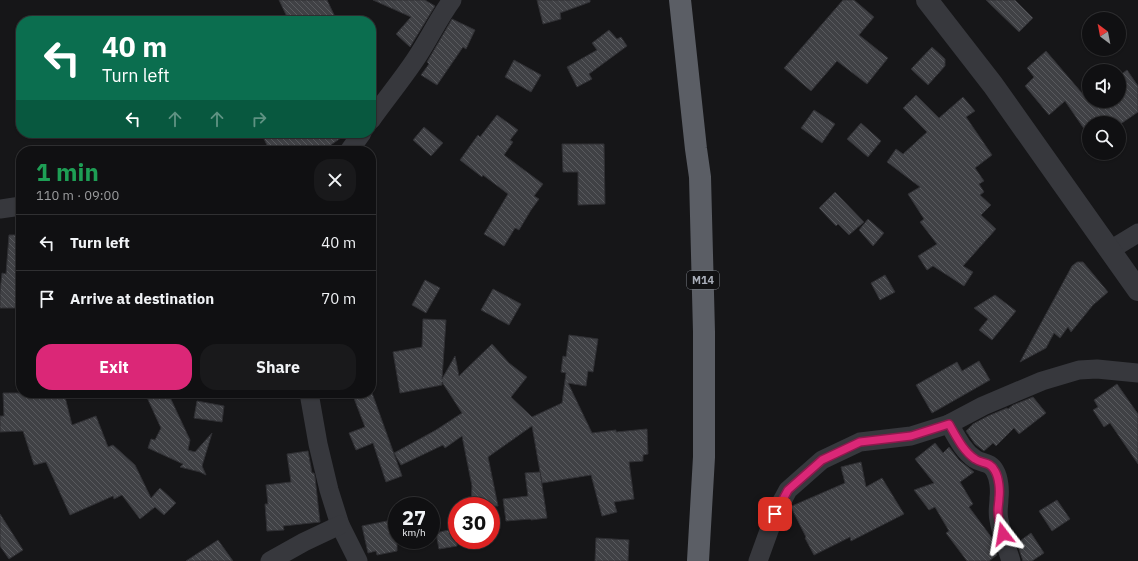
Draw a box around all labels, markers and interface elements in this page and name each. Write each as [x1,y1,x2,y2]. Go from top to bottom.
north arrow [1082,12,1126,56]
map controls [1082,12,1126,160]
text: 40 m [102,28,167,65]
icon: left [36,32,88,84]
text: Turn left [102,64,170,87]
button: sound [1082,64,1126,108]
icon: left [122,108,144,130]
icon: ahead [164,108,186,130]
icon: ahead [206,108,228,130]
icon: right [248,108,270,130]
button: search [1082,116,1126,160]
text: 1 min [36,156,99,188]
button: close [314,159,356,201]
text: 110 m · 09:00 [36,187,119,204]
icon: left [36,232,58,254]
text: Turn left [70,233,130,252]
text: 40 m [321,233,356,252]
road number: M14 [687,271,719,289]
icon: arrive [36,288,58,310]
text: Arrive at destination [70,289,214,308]
text: 70 m [321,289,356,308]
button: Exit [36,344,192,390]
button: Share [200,344,356,390]
speed limit sign: 30 [448,497,500,549]
pin [758,497,792,531]
icon: arrive [764,503,786,525]
text: 27 [402,504,426,531]
position arrow [982,513,1024,555]
text: km/h [402,526,426,539]

